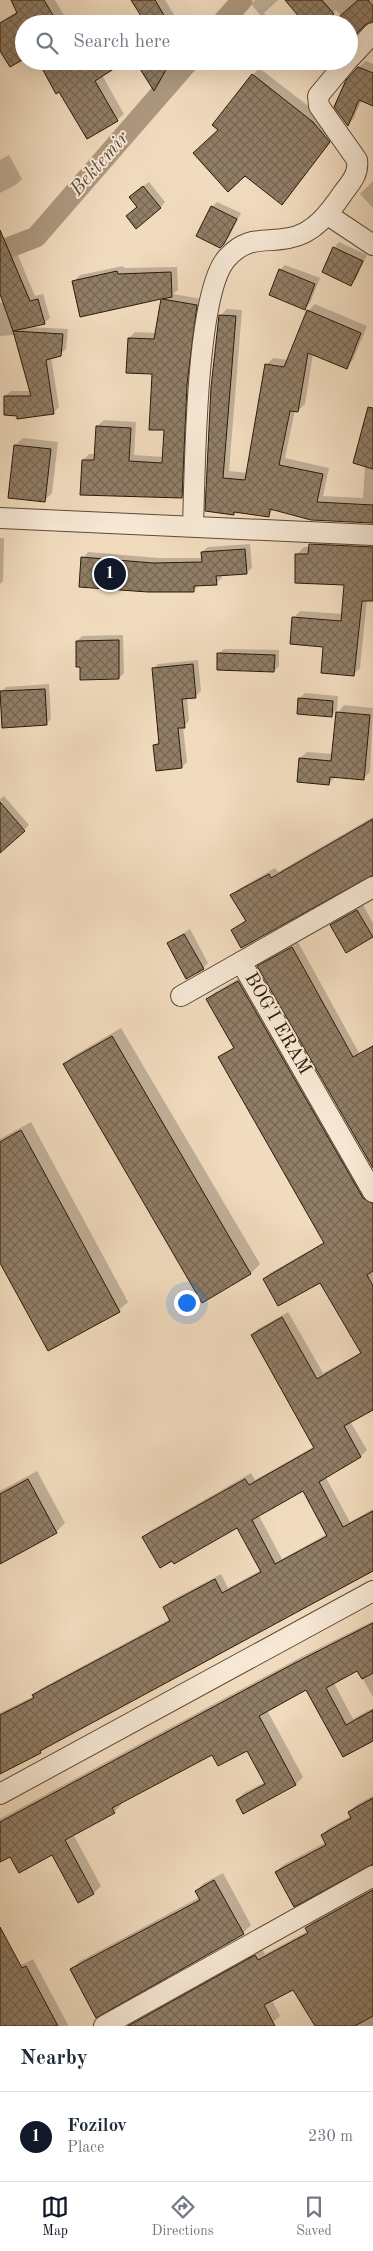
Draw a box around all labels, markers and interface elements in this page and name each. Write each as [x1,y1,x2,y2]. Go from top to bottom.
search box [15,15,358,70]
icon: search [33,29,61,57]
text: Search here [73,33,170,52]
water label: Bektemir [66,128,133,201]
pin: 1 [94,555,126,593]
street label: BOG'I ERAM [240,970,314,1078]
your location [174,1290,200,1316]
text: Nearby [20,2048,88,2069]
text: Fozilov [67,2117,127,2136]
text: 1 [31,2129,41,2145]
text: 230 m [308,2129,353,2145]
text: Place [67,2140,104,2156]
tab: Map [41,2193,69,2240]
tab: Directions [152,2193,214,2240]
tab: Saved [296,2193,332,2240]

